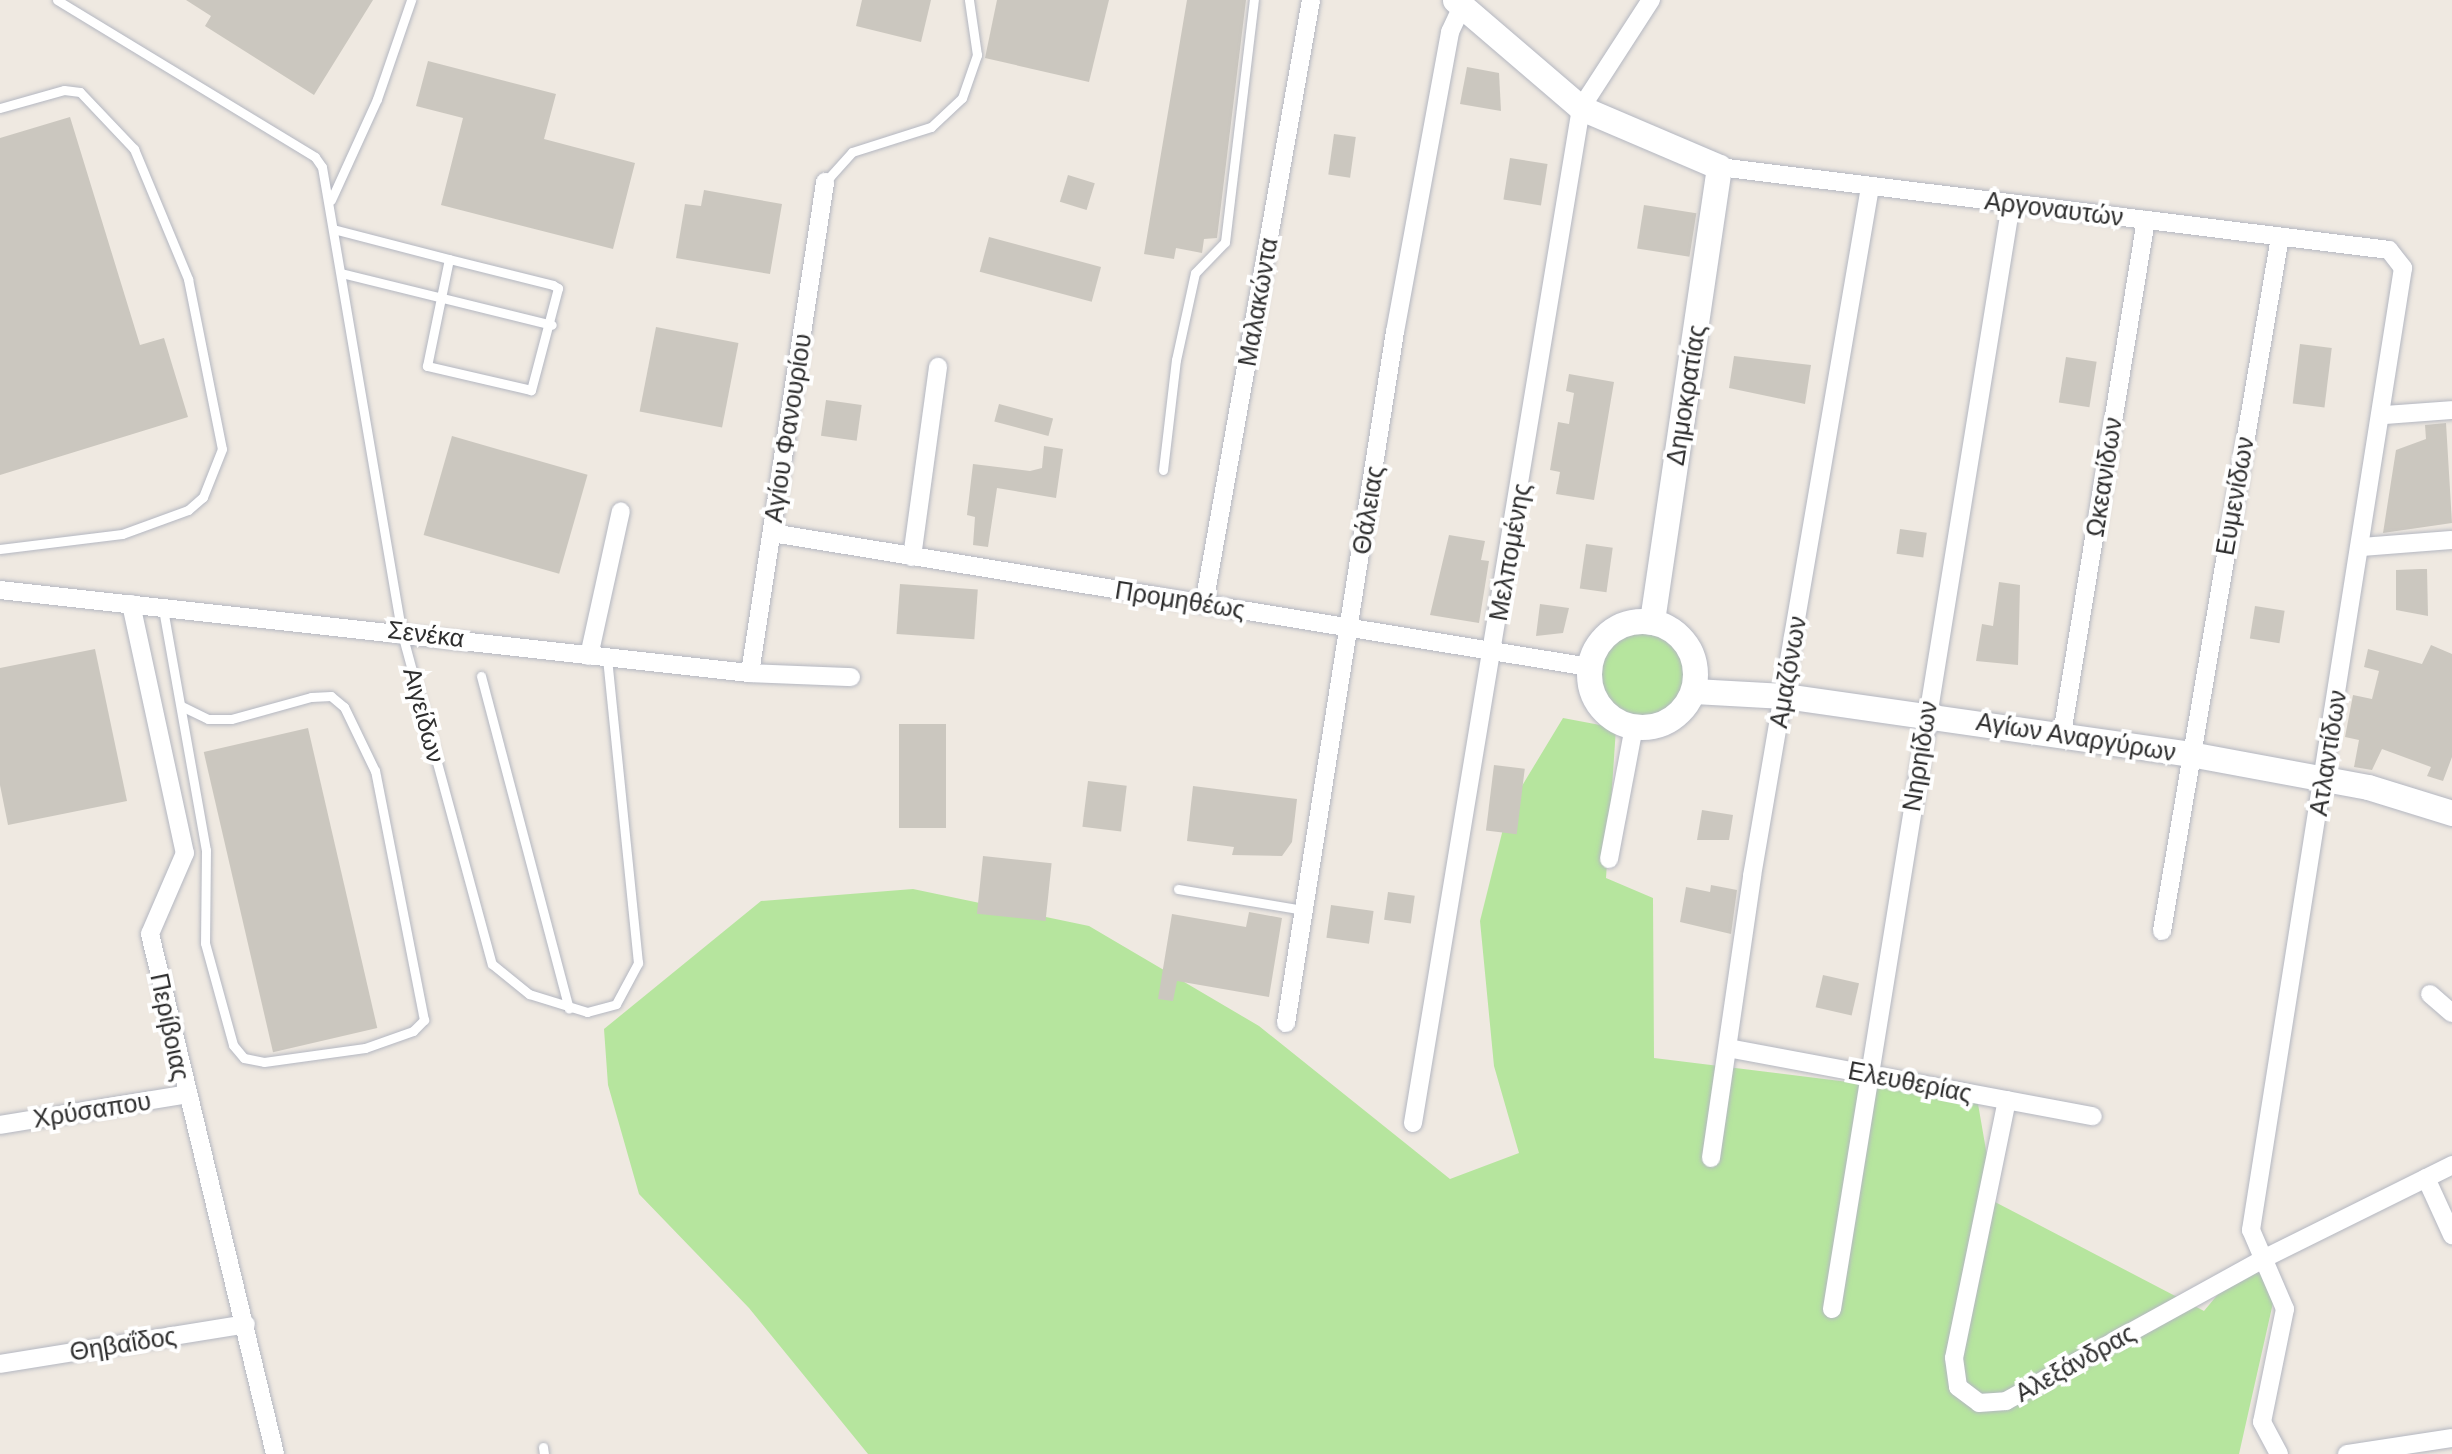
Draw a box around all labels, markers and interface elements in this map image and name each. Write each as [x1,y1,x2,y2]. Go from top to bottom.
street label: Αργοναυτών [1983,186,2125,232]
street label: Μαλακώντα [1232,235,1284,369]
street label: Δημοκρατίας [1660,323,1712,467]
street label: Αγίου Φανουρίου [758,332,818,524]
street label: Ωκεανίδων [2080,415,2128,539]
street label: Ευμενίδων [2210,434,2260,558]
street label: Θάλειας [1346,463,1390,557]
street label: Μελπομένης [1483,481,1537,623]
street label: Προμηθέως [1113,575,1247,625]
street label: Σενέκα [386,614,466,654]
street label: Αμαζόνων [1763,614,1813,730]
street label: Αιγείδων [397,664,451,766]
street label: Ατλαντίδων [2303,688,2353,818]
street label: Νηρηίδων [1896,699,1944,813]
street label: Αγίων Αναργύρων [1973,706,2179,768]
street label: Περίβοιας [144,970,196,1084]
street label: Ελευθερίας [1846,1055,1974,1109]
street label: Χρύσαπου [31,1086,153,1134]
street label: Αλεξάνδρας [2010,1318,2140,1408]
street label: Θηβαΐδος [68,1321,178,1367]

